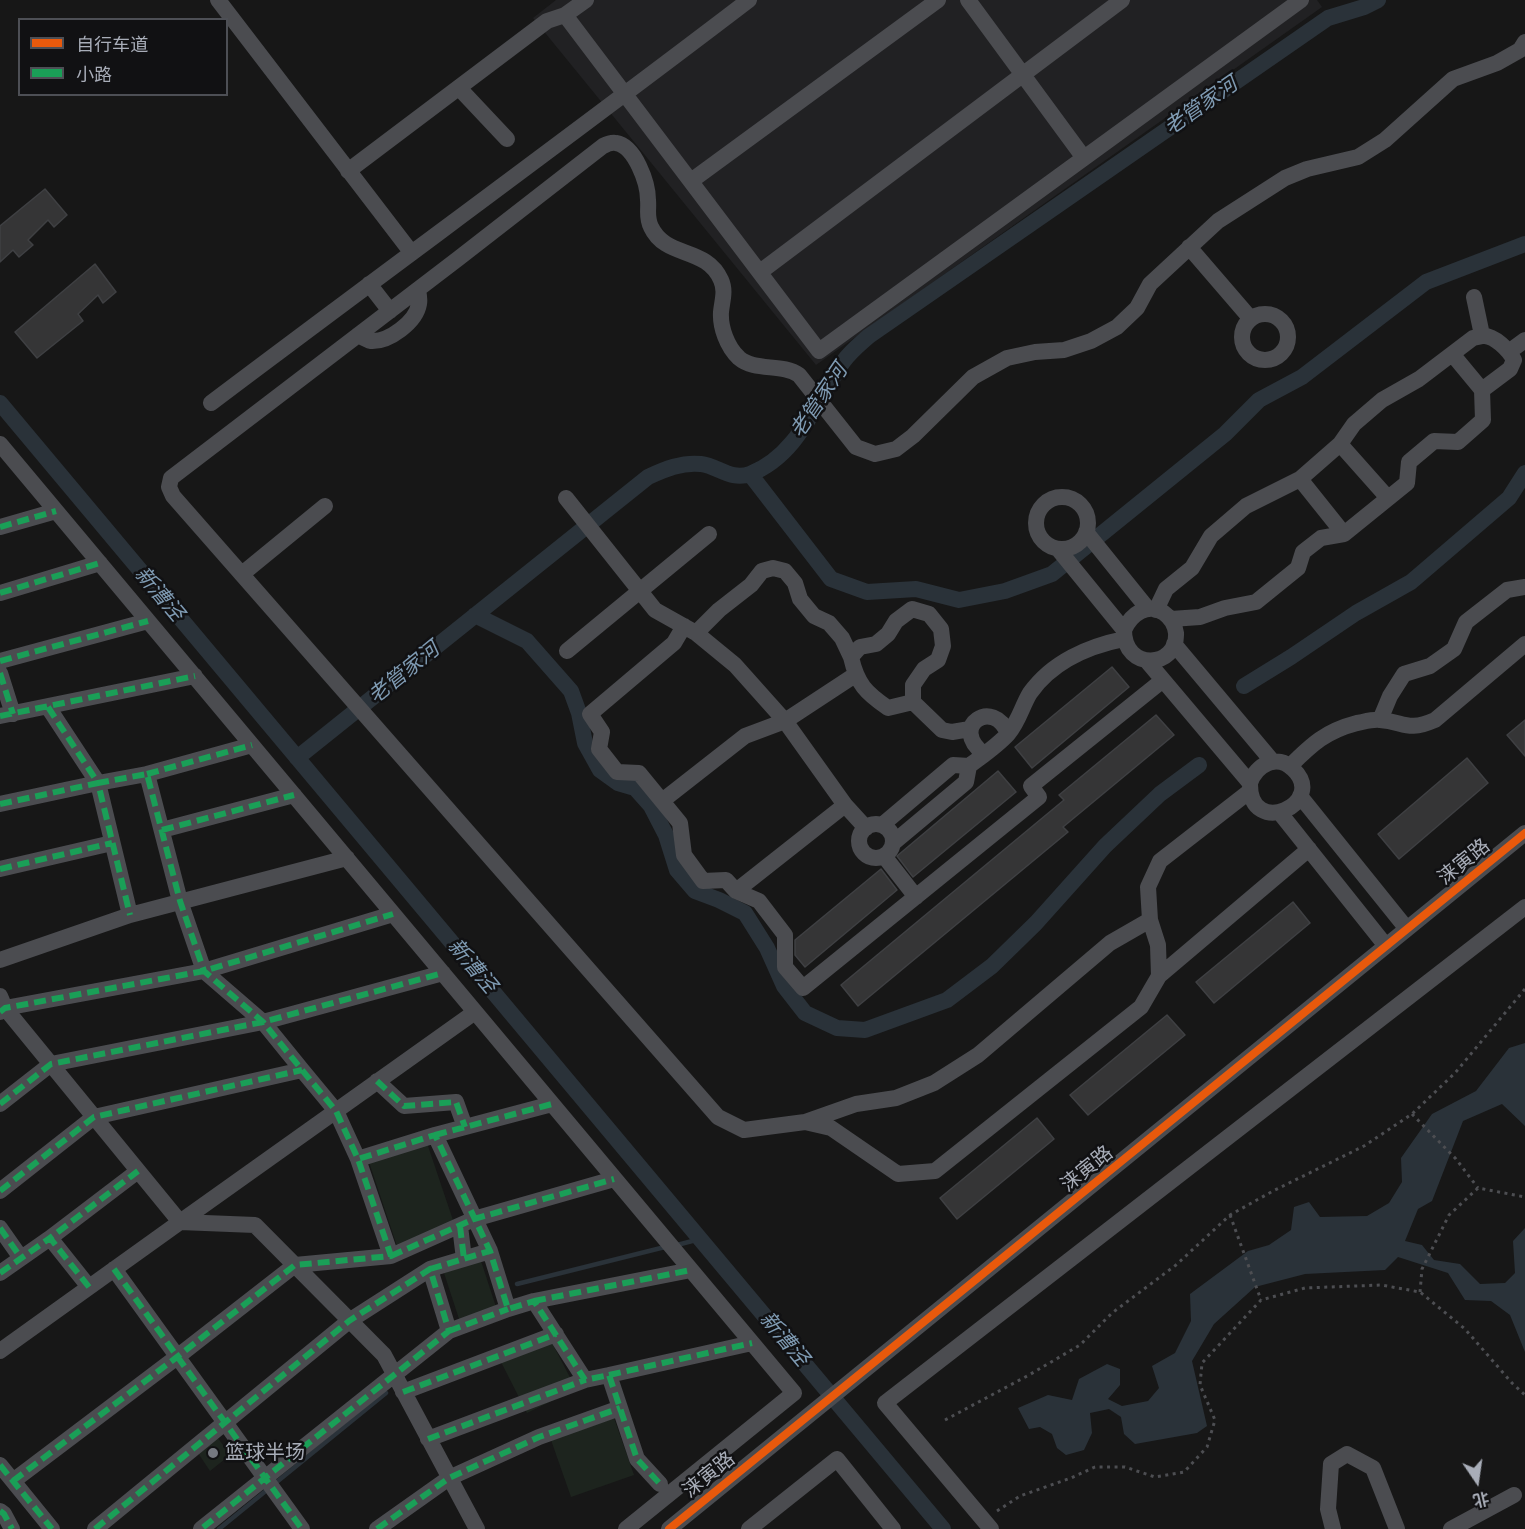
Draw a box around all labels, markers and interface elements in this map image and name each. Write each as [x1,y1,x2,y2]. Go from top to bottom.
legend [18,18,228,96]
text: 自行车道 [76,34,148,55]
text: 小路 [76,64,112,85]
water label: 老管家河 [1159,72,1243,140]
water label: 老管家河 [785,359,853,443]
water label: 新漕泾 [129,562,189,626]
water label: 老管家河 [363,637,445,709]
street label: 涞寅路 [1433,834,1495,890]
water label: 新漕泾 [442,934,502,998]
street label: 涞寅路 [1056,1141,1118,1197]
water label: 新漕泾 [754,1307,814,1371]
place label: 篮球半场 [225,1441,305,1465]
marker: 篮球半场 [206,1446,220,1460]
street label: 涞寅路 [678,1447,740,1503]
north arrow [1447,1451,1507,1511]
text: 北 [1471,1488,1491,1510]

